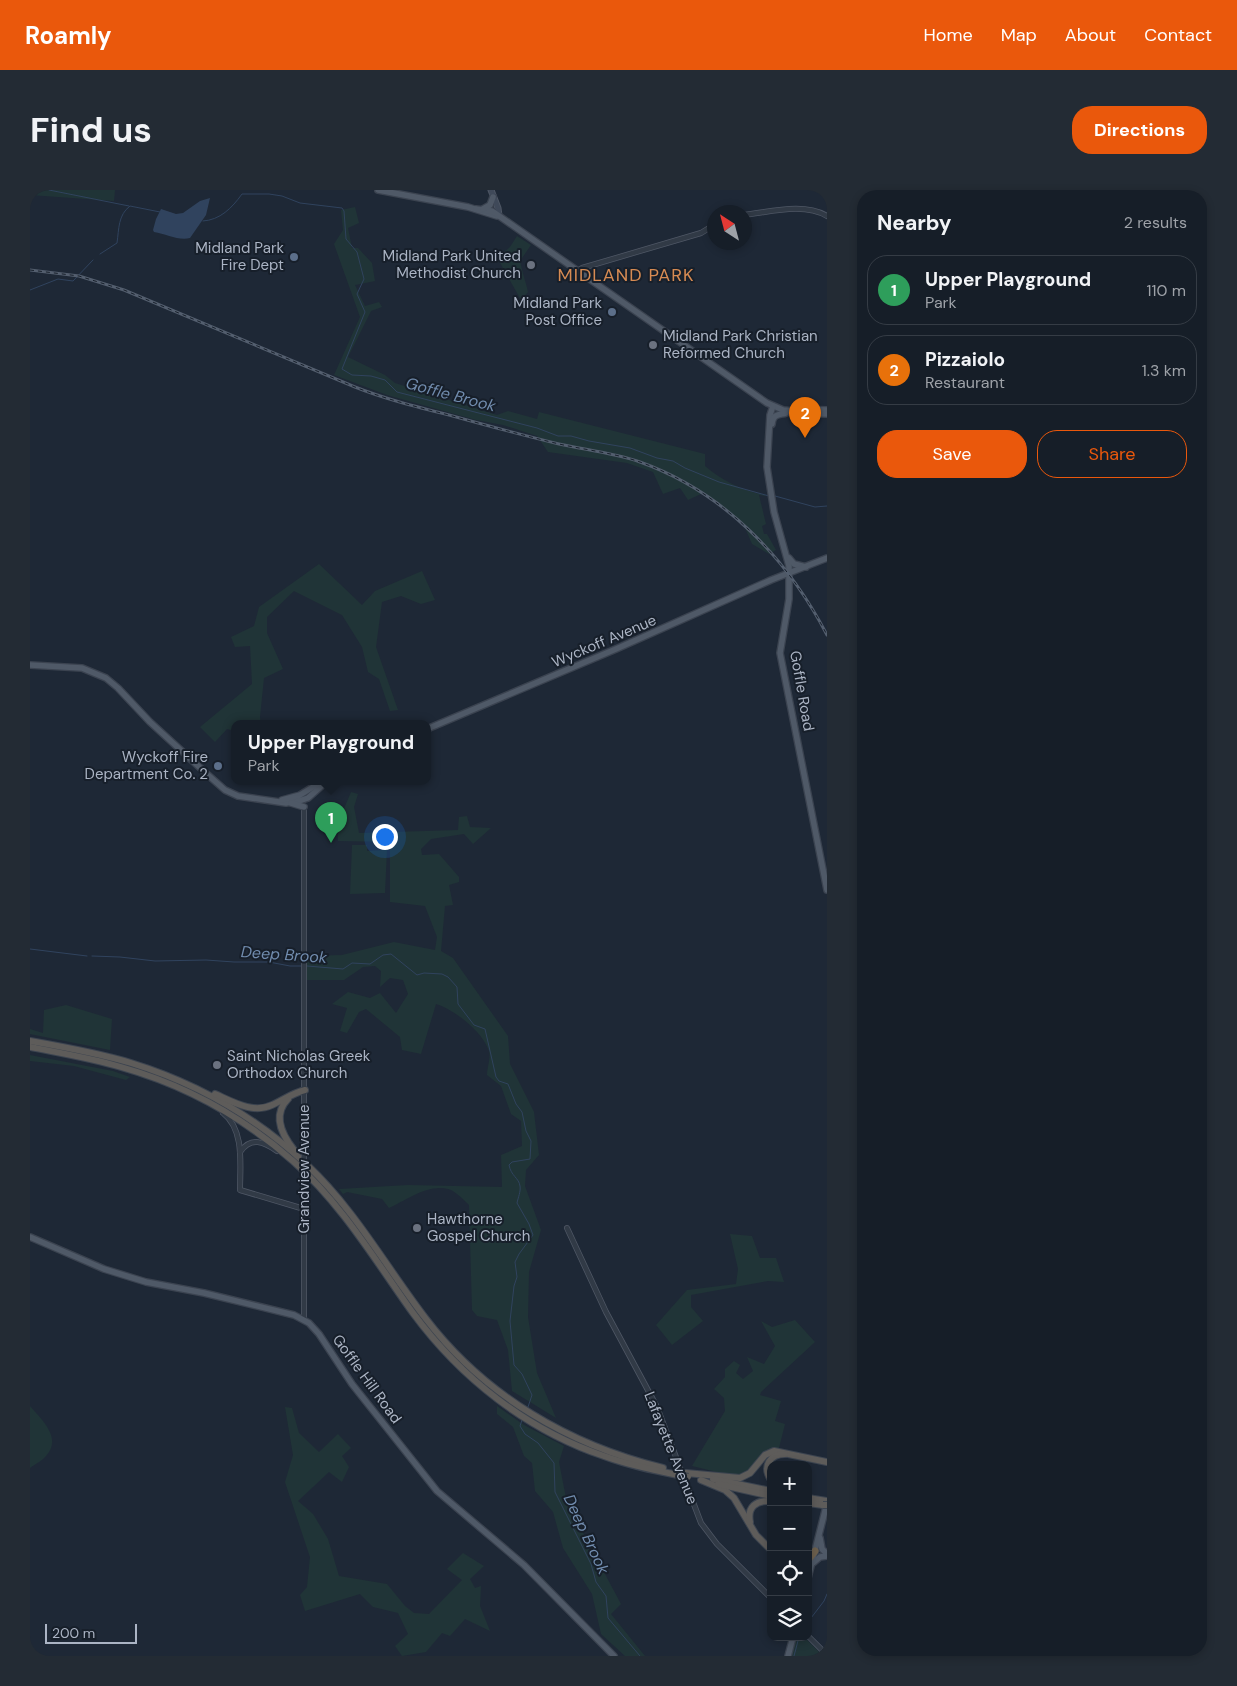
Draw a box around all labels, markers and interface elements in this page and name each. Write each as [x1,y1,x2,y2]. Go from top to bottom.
text: Roamly [25,20,112,51]
text: Home [923,23,973,47]
text: Map [1001,23,1037,47]
text: About [1065,23,1116,47]
text: Contact [1144,23,1212,47]
button: Directions [1072,106,1207,154]
text: Find us [30,107,152,153]
north arrow [707,205,752,250]
text: Nearby [877,209,951,237]
text: 2 results [1124,212,1187,233]
place label: Midland Park Fire Dept [195,238,284,275]
place label: Midland Park United Methodist Church [383,246,521,283]
marker: Midland Park Fire Dept [288,251,300,263]
marker: Midland Park United Methodist Church [525,259,537,271]
district label: MIDLAND PARK [558,263,694,287]
text: Upper Playground [925,267,1091,292]
text: 1 [891,280,897,301]
text: 110 m [1147,280,1186,301]
text: Park [925,292,957,313]
place label: Midland Park Post Office [513,293,602,330]
marker: Midland Park Post Office [606,306,618,318]
place label: Midland Park Christian Reformed Church [663,326,818,363]
marker: Midland Park Christian Reformed Church [647,339,659,351]
text: Pizzaiolo [925,347,1005,372]
text: 2 [889,360,899,381]
text: 1.3 km [1142,360,1186,381]
water label: Goffle Brook [404,372,499,417]
text: Restaurant [925,372,1005,393]
pin: 2 [789,397,821,438]
button: Save [877,430,1027,478]
button: Share [1037,430,1187,478]
street label: Wyckoff Avenue [549,610,659,672]
street label: Goffle Road [785,649,819,733]
popup [231,720,431,785]
text: Upper Playground [248,730,414,755]
place label: Wyckoff Fire Department Co. 2 [85,747,208,784]
text: Park [248,755,279,776]
marker: Wyckoff Fire Department Co. 2 [212,760,224,772]
pin: 1 [315,802,347,843]
your location [372,824,398,850]
water label: Deep Brook [240,941,329,968]
place label: Saint Nicholas Greek Orthodox Church [227,1046,371,1083]
marker: Saint Nicholas Greek Orthodox Church [211,1059,223,1071]
street label: Grandview Avenue [294,1104,314,1234]
place label: Hawthorne Gospel Church [427,1209,531,1246]
marker: Hawthorne Gospel Church [411,1222,423,1234]
street label: Goffle Hill Road [328,1330,406,1428]
street label: Lafayette Avenue [639,1389,703,1507]
map controls [767,1461,812,1641]
button: + [767,1461,812,1506]
water label: Deep Brook [559,1491,615,1578]
button: − [767,1506,812,1551]
button: locate [767,1551,812,1596]
button: layers [767,1596,812,1641]
scale bar [45,1621,138,1644]
text: 200 m [52,1624,95,1642]

